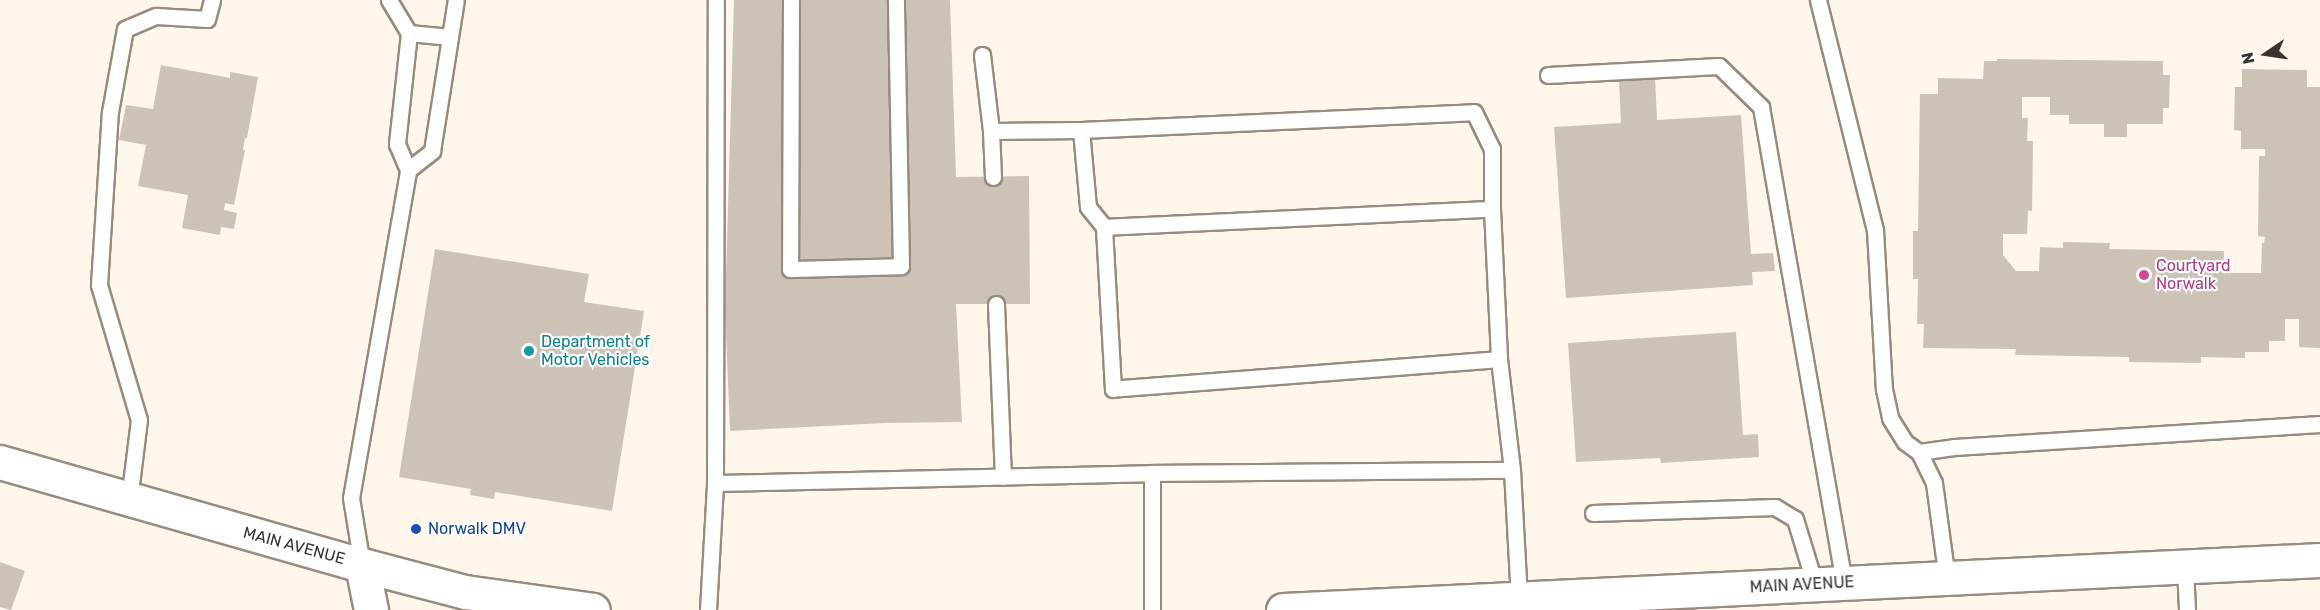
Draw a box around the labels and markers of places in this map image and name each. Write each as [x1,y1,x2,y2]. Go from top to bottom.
place label: Courtyard Norwalk [2156,256,2231,294]
marker: Courtyard Norwalk [2137,268,2151,282]
place label: Department of Motor Vehicles [541,332,650,370]
marker: Department of Motor Vehicles [522,344,536,358]
place label: Norwalk DMV [428,519,526,539]
marker: Norwalk DMV [409,522,423,536]

